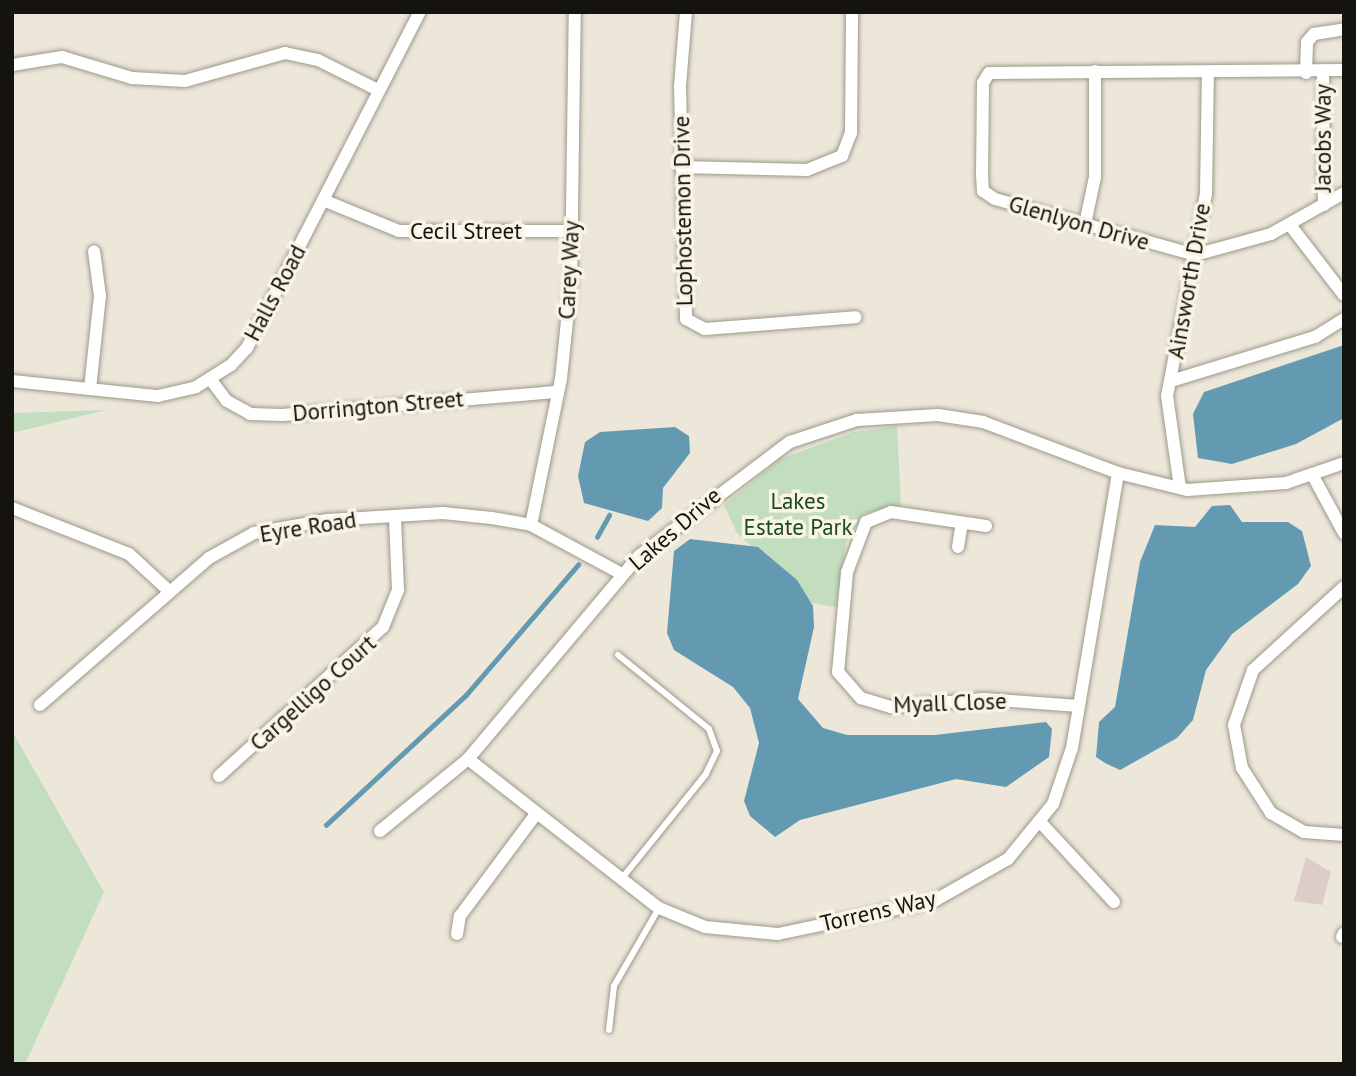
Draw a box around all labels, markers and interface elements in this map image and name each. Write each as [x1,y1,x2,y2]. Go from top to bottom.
street label: Jacobs Way [1309,84,1337,192]
street label: Lophostemon Drive [668,116,698,306]
street label: Glenlyon Drive [1006,190,1152,256]
street label: Ainsworth Drive [1162,201,1216,361]
street label: Cecil Street [410,217,522,245]
street label: Carey Way [553,219,585,321]
street label: Halls Road [238,240,312,346]
street label: Dorrington Street [291,385,465,427]
street label: Lakes Drive [623,482,727,576]
park label: Lakes Estate Park [744,487,852,541]
street label: Eyre Road [258,506,358,548]
street label: Cargelligo Court [244,629,382,757]
street label: Myall Close [893,687,1007,719]
street label: Torrens Way [817,884,939,938]

